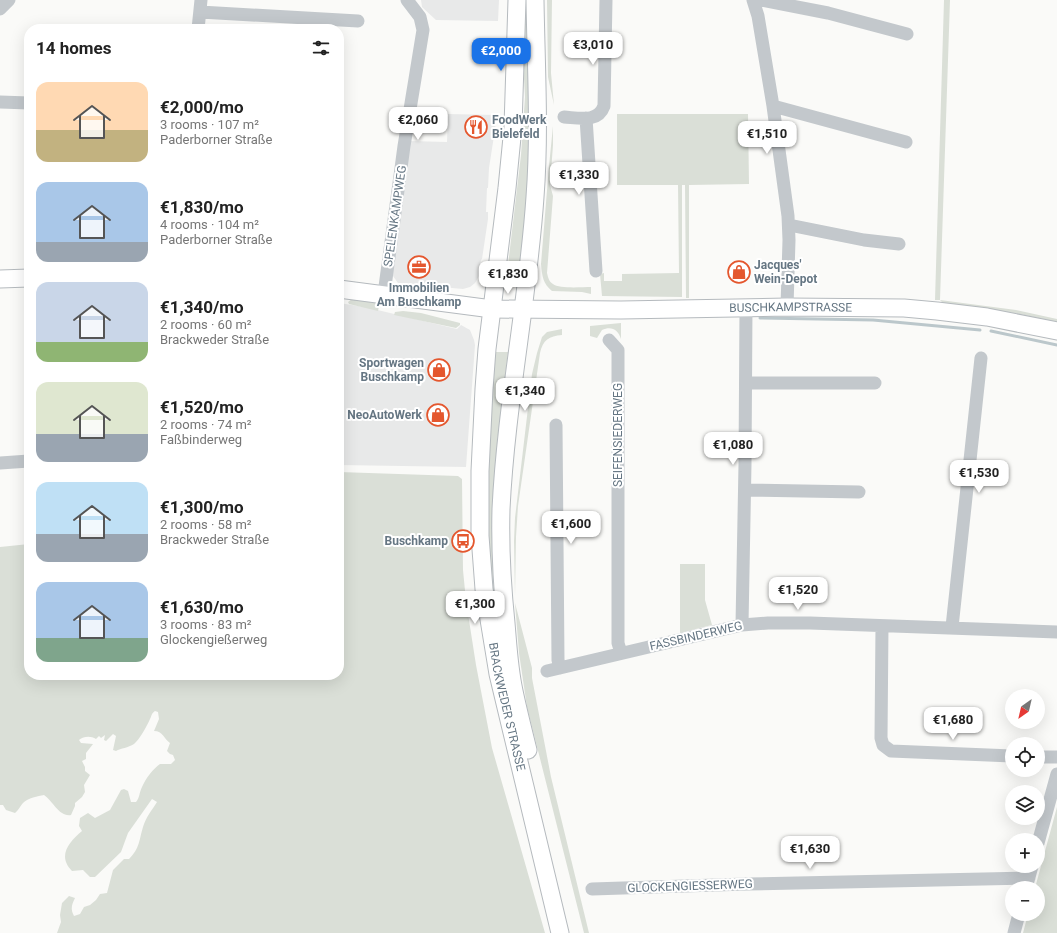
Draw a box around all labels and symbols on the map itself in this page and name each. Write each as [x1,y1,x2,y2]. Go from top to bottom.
pin: €3,010 [560,32,626,66]
pin: €2,000 [468,38,534,72]
pin: €2,060 [385,107,451,141]
place label: FoodWerk Bielefeld [492,113,547,141]
restaurant icon: FoodWerk Bielefeld [463,114,489,140]
pin: €1,510 [734,121,800,155]
pin: €1,330 [546,162,612,196]
street label: SPELENKAMPWEG [381,164,409,268]
office icon: Immobilien Am Buschkamp [406,254,432,280]
place label: Jacques' Wein-Depot [754,258,817,286]
shop icon: Jacques' Wein-Depot [726,259,752,285]
pin: €1,830 [475,261,541,295]
place label: Immobilien Am Buschkamp [377,281,462,309]
street label: BUSCHKAMPSTRASSE [729,300,852,315]
place label: Sportwagen Buschkamp [359,356,424,384]
shop icon: Sportwagen Buschkamp [426,357,452,383]
pin: €1,340 [492,378,558,412]
street label: SEIFENSIEDERWEG [611,383,625,487]
shop icon: NeoAutoWerk [425,402,451,428]
place label: NeoAutoWerk [347,408,423,422]
pin: €1,080 [700,432,766,466]
pin: €1,530 [946,460,1012,494]
pin: €1,600 [538,511,604,545]
bus stop icon: Buschkamp [450,528,476,554]
place label: Buschkamp [385,534,448,548]
pin: €1,520 [765,577,831,611]
pin: €1,300 [442,591,508,625]
street label: FASSBINDERWEG [648,619,744,653]
street label: BRACKWEDER STRASSE [486,642,528,773]
north arrow [1005,689,1045,729]
pin: €1,680 [920,707,986,741]
pin: €1,630 [777,836,843,870]
street label: GLOCKENGIESSERWEG [627,877,753,895]

